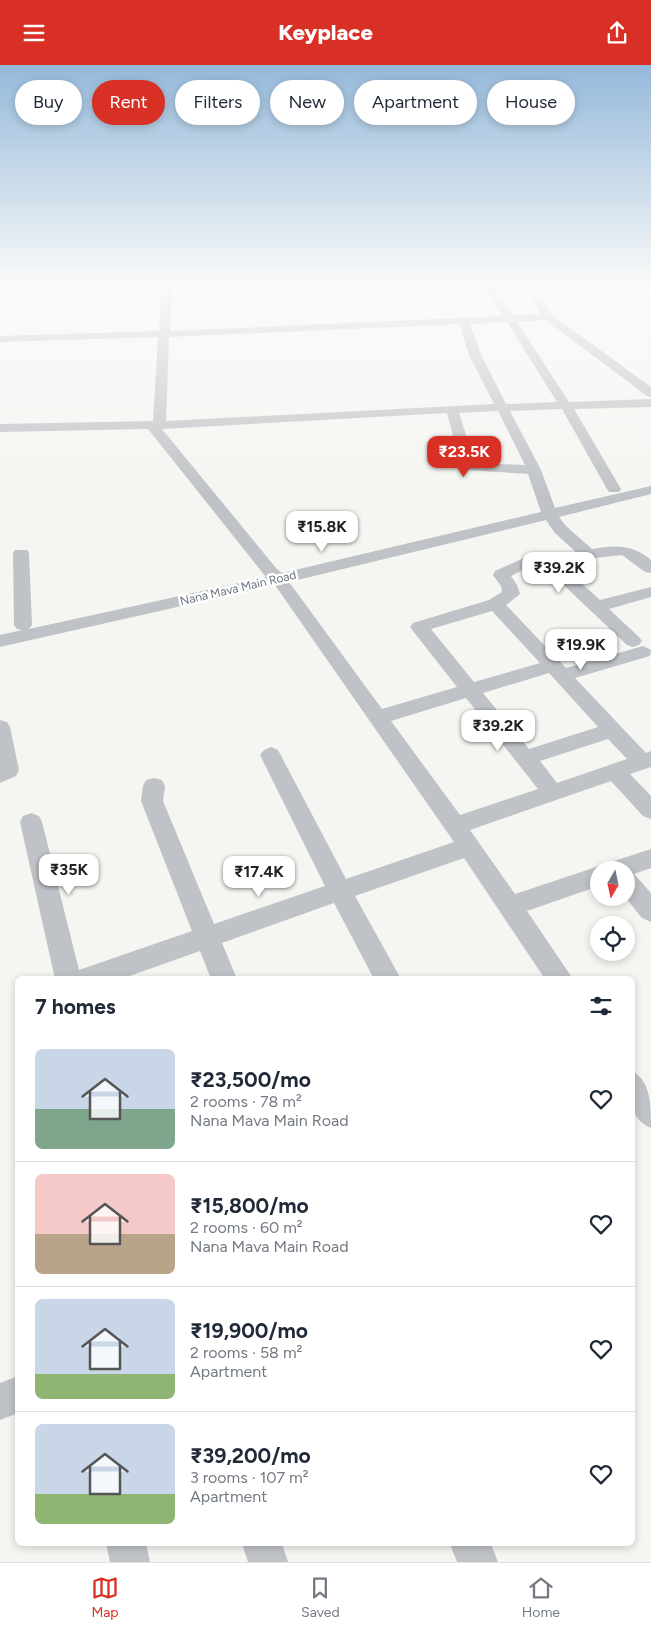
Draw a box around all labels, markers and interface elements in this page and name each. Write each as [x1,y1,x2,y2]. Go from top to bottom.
icon: menu [20,19,48,47]
text: Keyplace [278,19,373,46]
icon: share [603,19,631,47]
chip: Buy [15,80,82,125]
chip: Rent [92,80,165,125]
chip: Filters [175,80,260,125]
chip: New [270,80,344,125]
chip: Apartment [354,80,477,125]
chip: House [487,80,575,125]
pin: ₹23.5K [423,435,505,478]
text: ₹23.5K [438,442,490,461]
pin: ₹15.8K [281,511,363,553]
text: ₹15.8K [297,517,347,536]
pin: ₹39.2K [518,551,600,594]
text: ₹39.2K [533,558,585,577]
street label: Nana Mava Main Road [178,568,298,608]
pin: ₹19.9K [540,629,622,671]
text: ₹19.9K [556,635,606,654]
pin: ₹39.2K [457,709,539,752]
text: ₹39.2K [472,716,524,735]
pin: ₹35K [39,853,99,896]
pin: ₹17.4K [218,855,300,898]
text: ₹35K [50,860,88,879]
north arrow [590,861,635,906]
map controls [590,861,635,961]
text: ₹17.4K [234,862,284,881]
button: locate [590,916,635,961]
icon: filters [587,992,615,1020]
text: 7 homes [35,994,116,1019]
text: ₹23,500/mo [190,1067,311,1092]
icon: home [75,1069,135,1129]
icon: heart [587,1085,615,1113]
text: 2 rooms · 78 m² [190,1092,302,1111]
text: Nana Mava Main Road [190,1111,349,1130]
text: ₹15,800/mo [190,1193,309,1218]
icon: home [75,1194,135,1254]
icon: heart [587,1210,615,1238]
text: 2 rooms · 60 m² [190,1218,303,1237]
text: Nana Mava Main Road [190,1237,349,1256]
text: ₹19,900/mo [190,1318,308,1343]
icon: home [75,1319,135,1379]
icon: heart [587,1335,615,1363]
text: 2 rooms · 58 m² [190,1343,302,1362]
text: Apartment [190,1362,267,1381]
text: ₹39,200/mo [190,1443,311,1468]
icon: home [75,1444,135,1504]
icon: heart [587,1460,615,1488]
text: 3 rooms · 107 m² [190,1468,308,1487]
text: Apartment [190,1487,267,1506]
tab: Map [91,1574,119,1621]
tab: Saved [301,1574,340,1621]
tab: Home [522,1574,560,1621]

